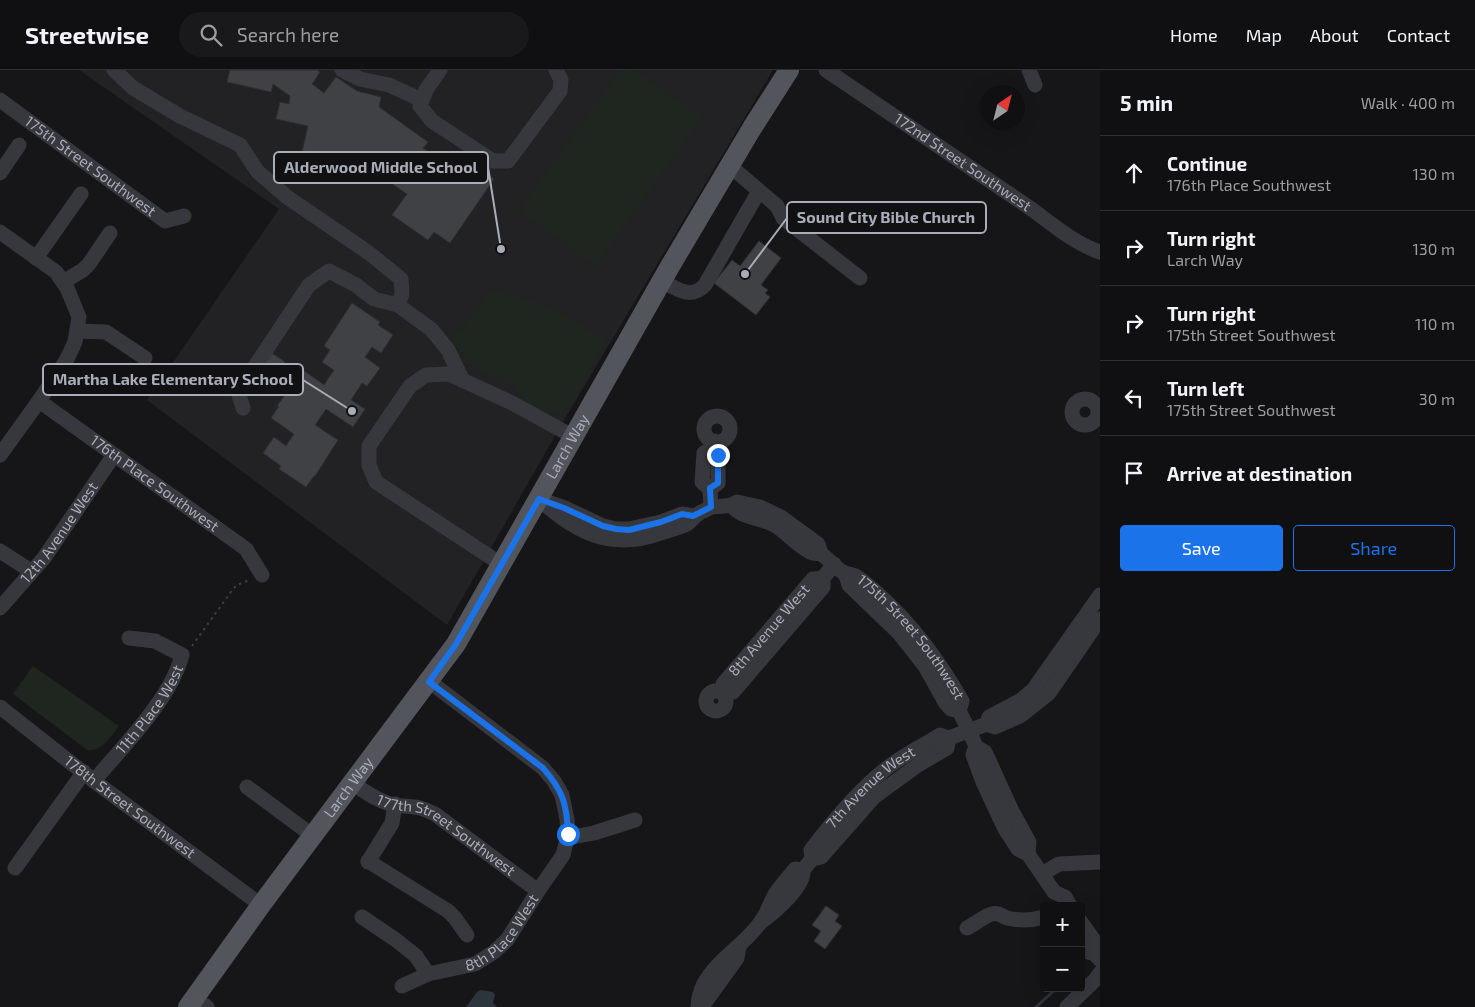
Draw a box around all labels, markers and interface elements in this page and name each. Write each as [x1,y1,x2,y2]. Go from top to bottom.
search box [179,12,529,57]
text: Streetwise [25,20,149,49]
icon: search [197,21,225,49]
text: Search here [237,23,339,46]
text: Home [1170,24,1218,46]
text: Map [1246,24,1282,46]
text: About [1310,24,1359,46]
text: Contact [1387,24,1450,46]
north arrow [980,85,1025,130]
text: 5 min [1120,90,1173,115]
text: Walk · 400 m [1361,93,1455,112]
street label: 172nd Street Southwest [891,109,1035,214]
street label: 175th Street Southwest [22,111,160,220]
callout: Alderwood Middle School [274,152,488,183]
text: Continue [1167,152,1247,175]
text: Alderwood Middle School [284,157,479,176]
icon: ahead [1120,159,1148,187]
text: 130 m [1413,164,1455,183]
text: 176th Place Southwest [1167,175,1331,194]
callout: Sound City Bible Church [787,202,986,233]
text: Sound City Bible Church [797,207,975,227]
text: Turn right [1167,227,1255,250]
icon: right [1120,234,1148,262]
text: 130 m [1413,239,1455,258]
text: Larch Way [1167,250,1243,269]
text: Turn right [1167,302,1255,325]
icon: right [1120,309,1148,337]
text: 110 m [1415,314,1455,333]
text: 175th Street Southwest [1167,325,1336,344]
callout: Martha Lake Elementary School [43,364,303,395]
text: Martha Lake Elementary School [53,369,294,389]
text: Turn left [1167,377,1244,400]
icon: left [1120,384,1148,412]
text: 30 m [1419,389,1455,408]
text: 175th Street Southwest [1167,400,1336,419]
street label: Larch Way [542,411,592,482]
street label: 176th Place Southwest [87,431,223,535]
route end [707,444,730,467]
icon: arrive [1120,459,1148,487]
text: Arrive at destination [1167,462,1352,485]
street label: 12th Avenue West [16,478,101,587]
button: Save [1120,525,1283,571]
button: Share [1293,525,1455,571]
street label: 175th Street Southwest [854,570,969,702]
street label: 8th Avenue West [724,580,813,679]
street label: 11th Place West [112,662,186,757]
street label: 7th Avenue West [822,742,918,832]
street label: 178th Street Southwest [61,751,200,862]
street label: Larch Way [319,753,376,821]
street label: 177th Street Southwest [374,790,520,879]
route start [557,823,580,846]
street label: 8th Place West [463,890,542,974]
map controls [1040,902,1085,992]
button: + [1040,902,1085,947]
button: − [1040,947,1085,992]

